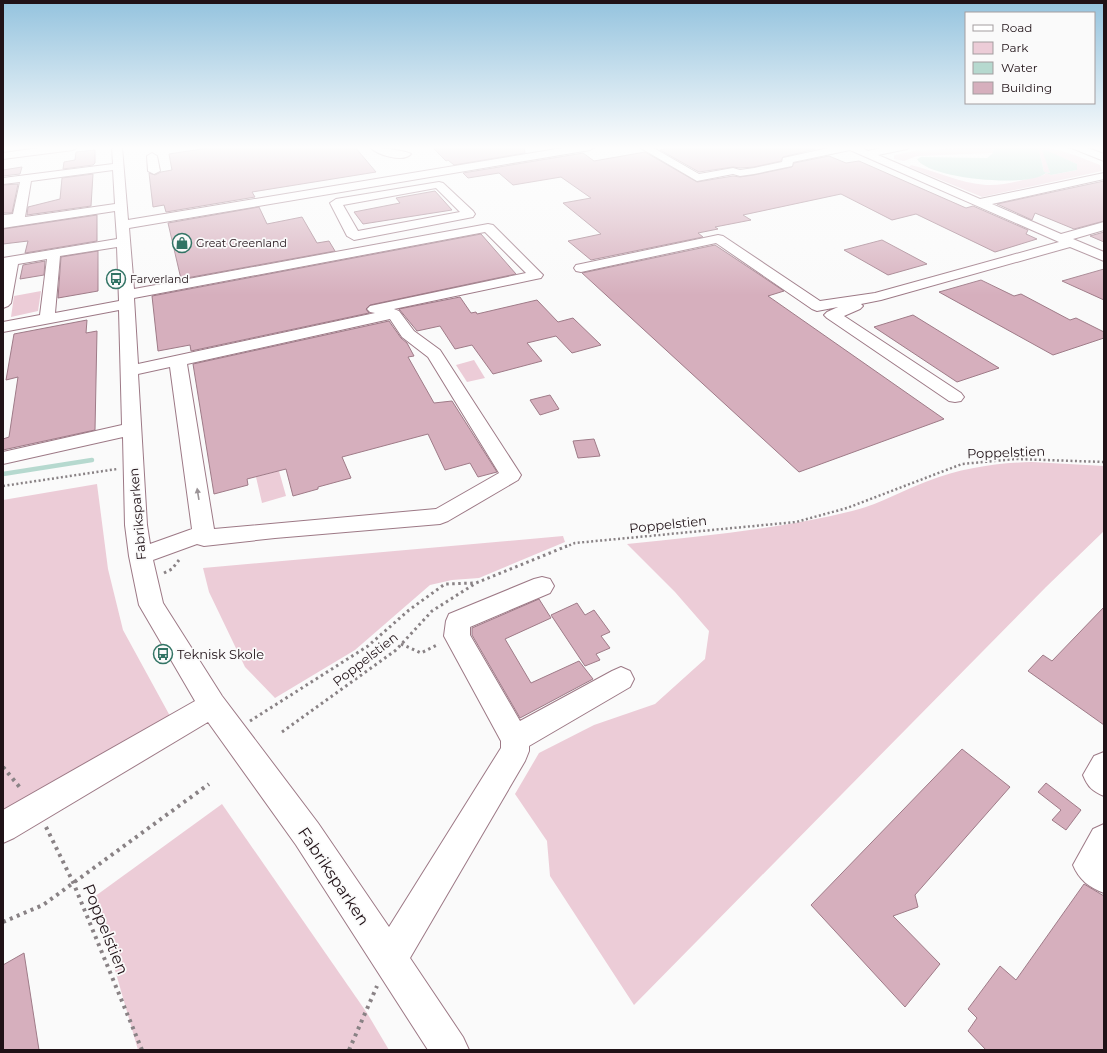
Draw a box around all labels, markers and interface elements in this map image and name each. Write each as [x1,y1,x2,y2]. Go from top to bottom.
legend [965,12,1095,104]
text: Road [1001,20,1032,35]
text: Park [1001,40,1029,55]
text: Water [1001,60,1038,75]
text: Building [1001,80,1052,95]
shop icon: Great Greenland [171,232,193,254]
place label: Great Greenland [196,236,287,250]
bus stop icon: Farverland [105,268,127,290]
place label: Farverland [130,272,189,286]
street label: Poppelstien [967,443,1045,461]
street label: Fabriksparken [125,467,149,561]
one-way arrow [195,488,201,500]
street label: Poppelstien [628,512,708,536]
street label: Poppelstien [329,629,401,689]
bus stop icon: Teknisk Skole [152,643,174,665]
place label: Teknisk Skole [177,646,264,662]
street label: Fabriksparken [294,824,373,929]
street label: Poppelstien [79,881,132,977]

